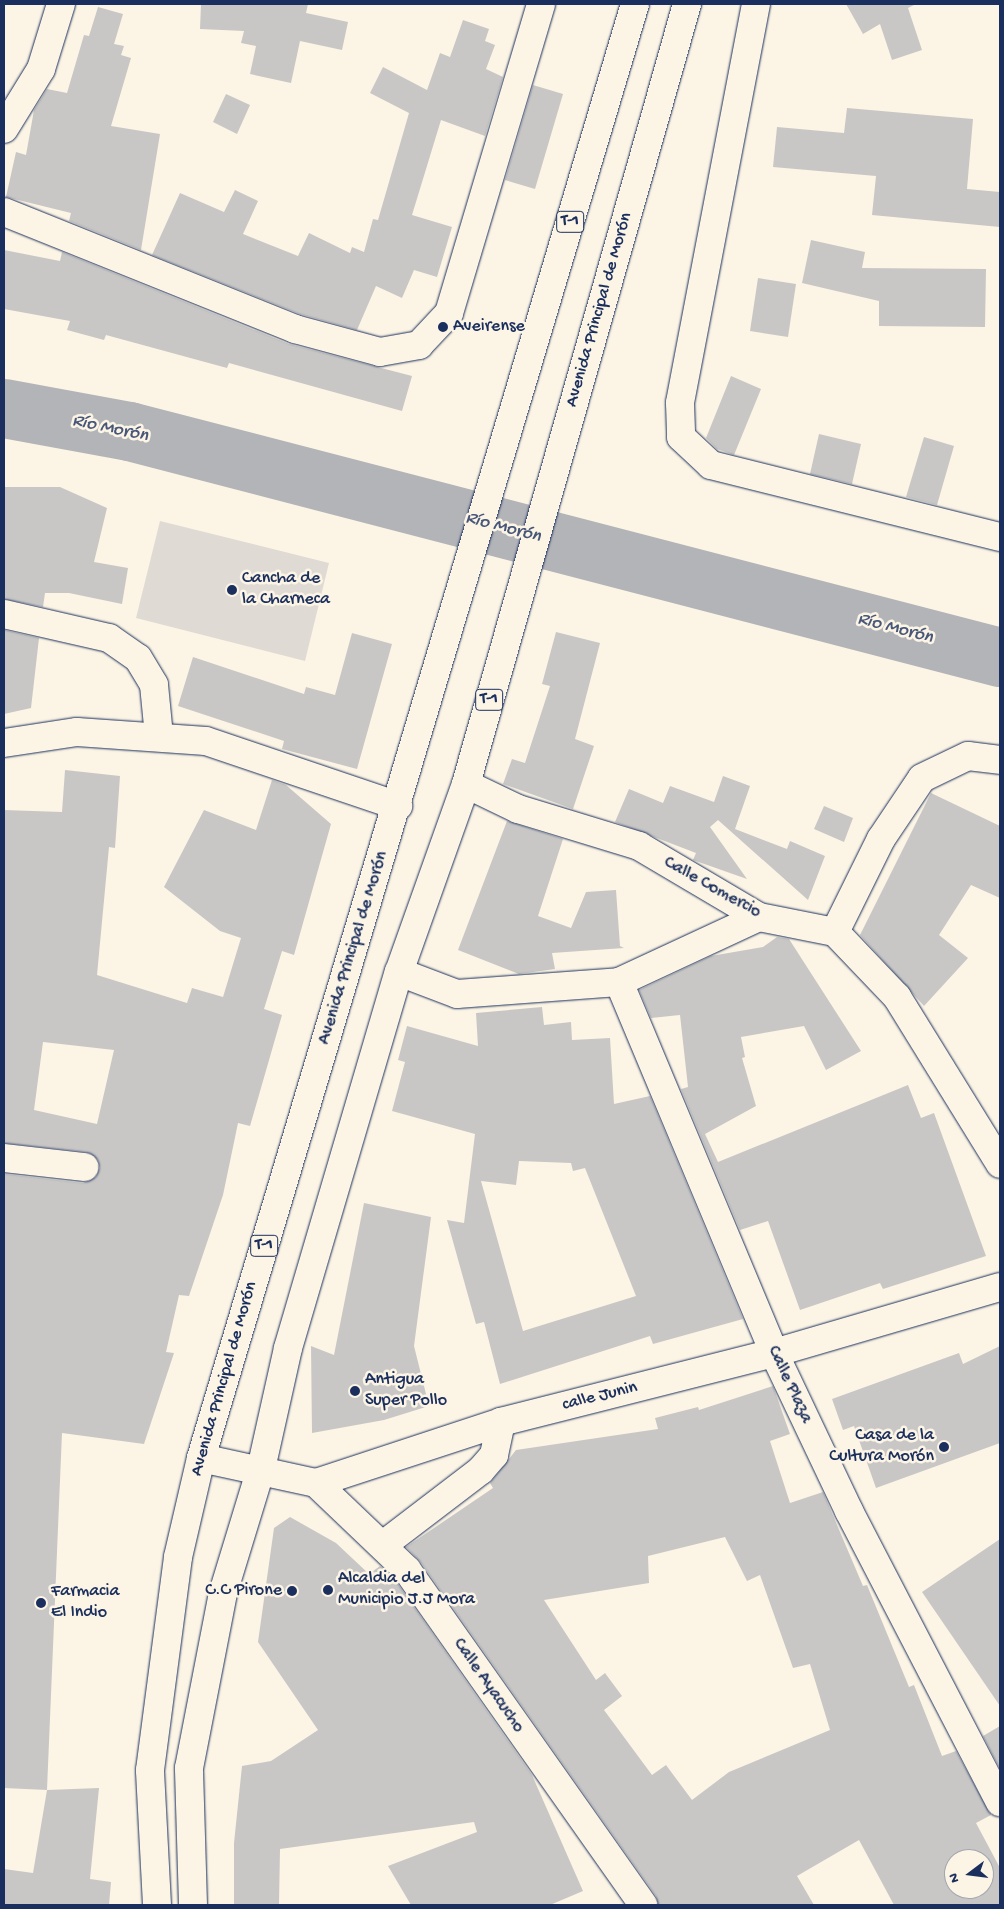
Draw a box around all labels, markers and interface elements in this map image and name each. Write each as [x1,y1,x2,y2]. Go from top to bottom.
road number: T-1 [555,208,585,236]
street label: Avenida Principal de Morón [562,210,638,410]
place label: Aveirense [453,316,525,338]
marker: Aveirense [437,321,449,333]
water label: Río Morón [70,410,150,448]
water label: Río Morón [463,507,543,549]
place label: Cancha de la Charneca [242,569,330,612]
marker: Cancha de la Charneca [226,584,238,596]
water label: Río Morón [855,608,935,650]
road number: T-1 [474,686,504,714]
street label: Avenida Principal de Morón [314,849,394,1047]
street label: Calle Comercio [659,852,765,924]
road number: T-1 [249,1232,279,1260]
street label: Avenida Principal de Morón [187,1279,263,1479]
street label: Calle Plaza [762,1343,816,1427]
place label: Antigua Super Pollo [365,1370,447,1412]
street label: calle Junin [560,1377,640,1417]
marker: Antigua Super Pollo [349,1385,361,1397]
place label: Casa de la Cultura Morón [829,1426,934,1468]
marker: Casa de la Cultura Morón [938,1441,950,1453]
place label: Alcaldia del Municipio J.J Mora [338,1569,475,1612]
place label: C.C Pirone [205,1580,282,1602]
place label: Farmacia El Indio [51,1582,119,1625]
marker: Alcaldia del Municipio J.J Mora [322,1584,334,1596]
marker: C.C Pirone [286,1585,298,1597]
marker: Farmacia El Indio [35,1597,47,1609]
street label: Calle Ayacucho [447,1635,529,1737]
north arrow [944,1849,994,1899]
text: N [946,1871,964,1884]

